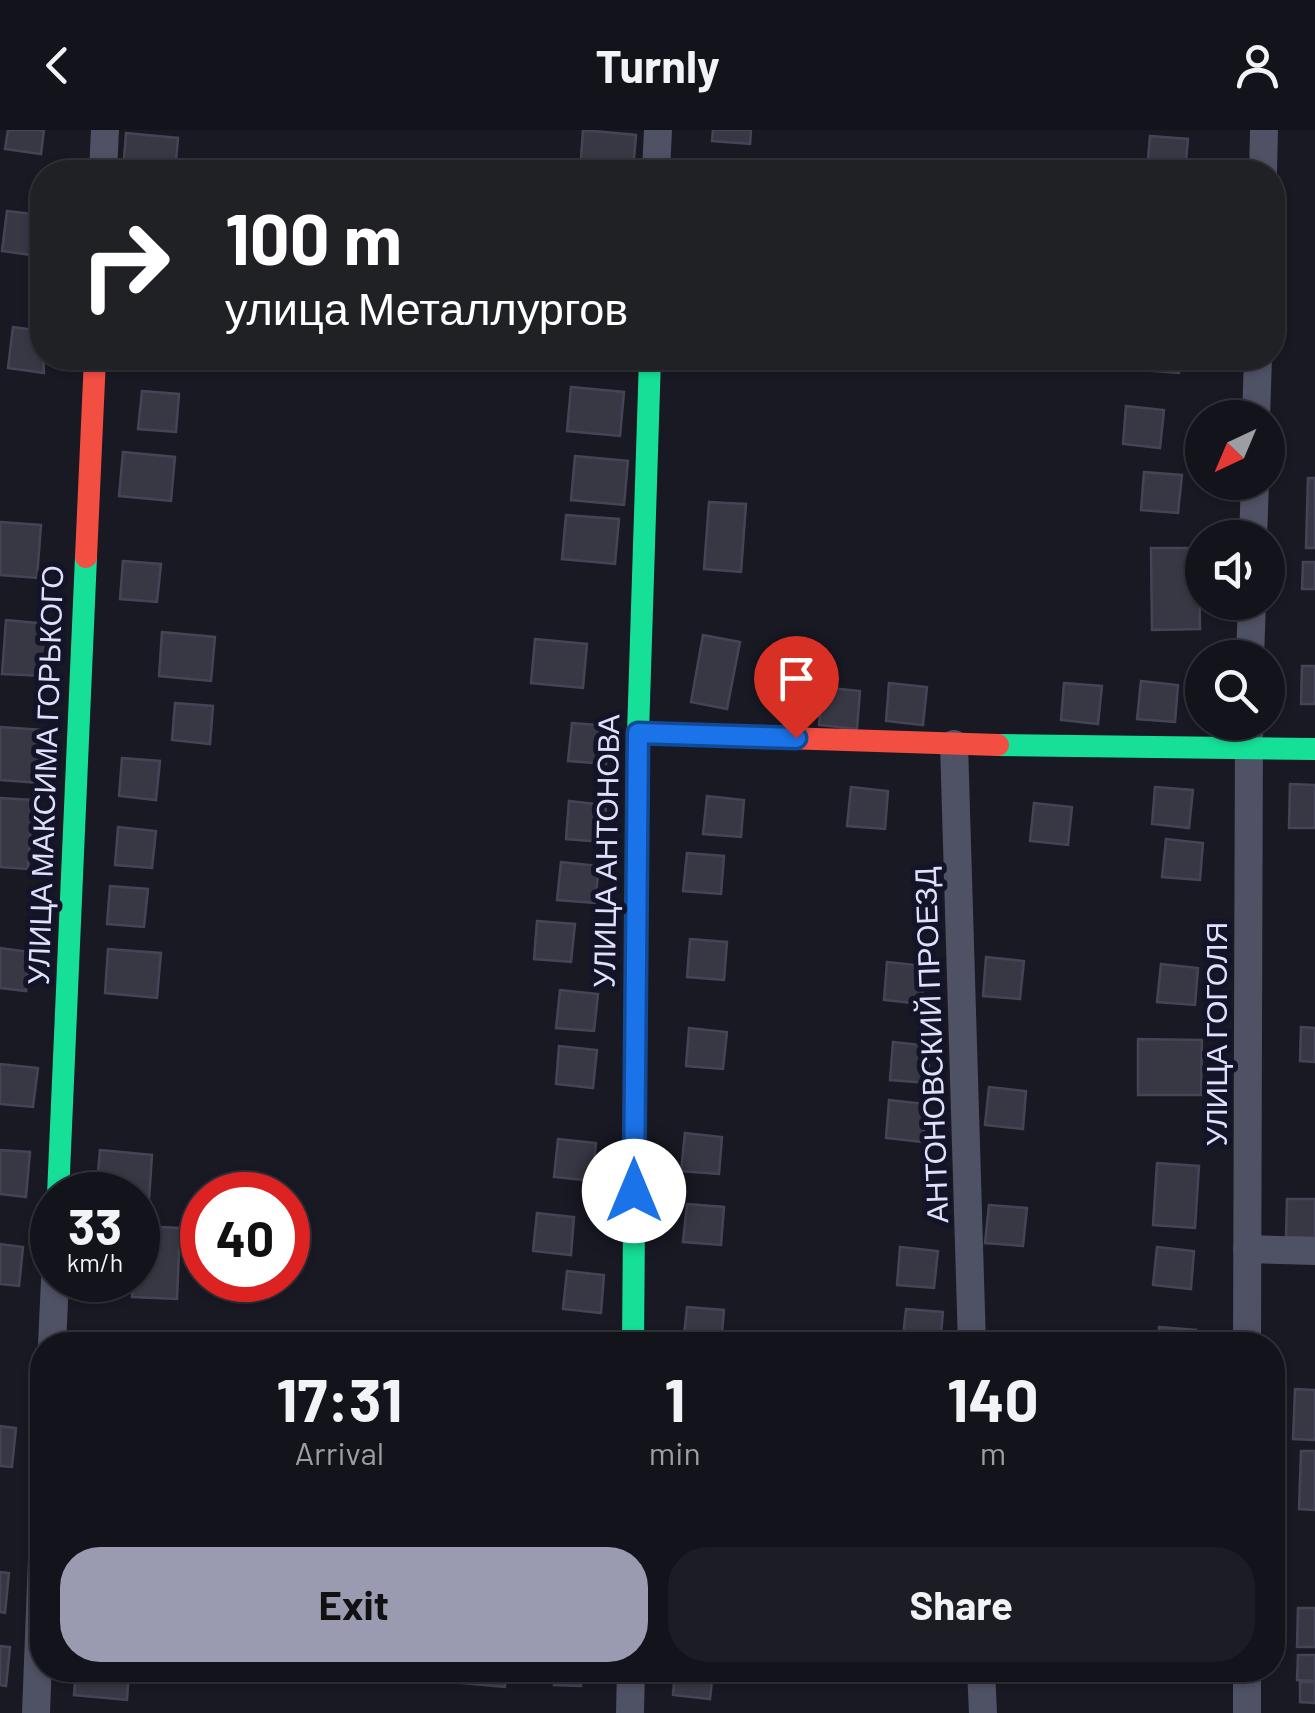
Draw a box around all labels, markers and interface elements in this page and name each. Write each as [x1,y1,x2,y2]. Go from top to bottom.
icon: back [30,38,85,93]
text: Turnly [595,38,720,92]
icon: person [1230,38,1285,93]
text: 100 m [225,195,402,279]
icon: right [60,200,190,330]
text: улица Металлургов [225,280,628,334]
north arrow [1185,400,1285,500]
map controls [1185,400,1285,740]
button: sound [1185,520,1285,620]
street label: УЛИЦА МАКСИМА ГОРЬКОГО [19,565,69,985]
pin [754,636,839,739]
button: search [1185,640,1285,740]
icon: arrive [769,651,824,706]
street label: УЛИЦА АНТОНОВА [585,714,625,988]
street label: АНТОНОВСКИЙ ПРОЕЗД [906,866,954,1224]
street label: УЛИЦА ГОГОЛЯ [1197,922,1233,1146]
position arrow [582,1139,686,1243]
speed limit sign: 40 [180,1172,310,1302]
text: 33 [68,1195,122,1255]
text: km/h [67,1247,123,1277]
text: 17:31 [276,1362,403,1434]
text: 1 [664,1362,685,1434]
text: 140 [947,1362,1039,1434]
text: Arrival [295,1433,384,1471]
text: min [649,1433,701,1471]
text: m [980,1433,1006,1471]
button: Exit [60,1547,648,1662]
button: Share [668,1547,1255,1662]

